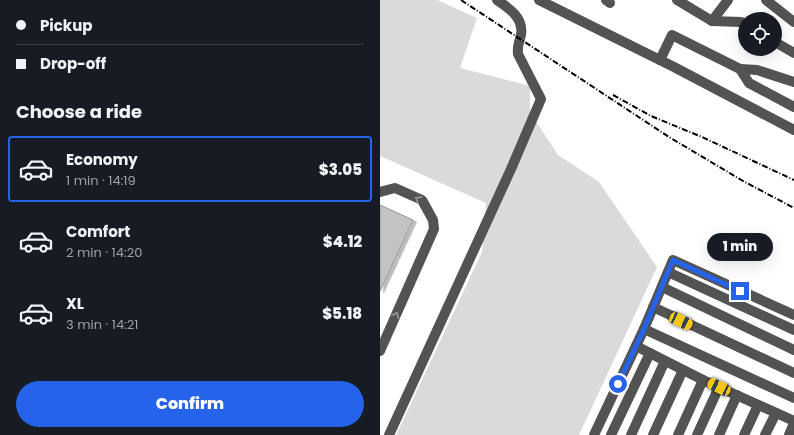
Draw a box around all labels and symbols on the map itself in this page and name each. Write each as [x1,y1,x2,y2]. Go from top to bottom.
one-way arrow [415,197,422,204]
callout: 1 min [707,233,773,261]
route end [731,282,749,300]
car [668,310,694,332]
one-way arrow [391,312,399,319]
route start [609,375,627,393]
car [706,376,732,398]

